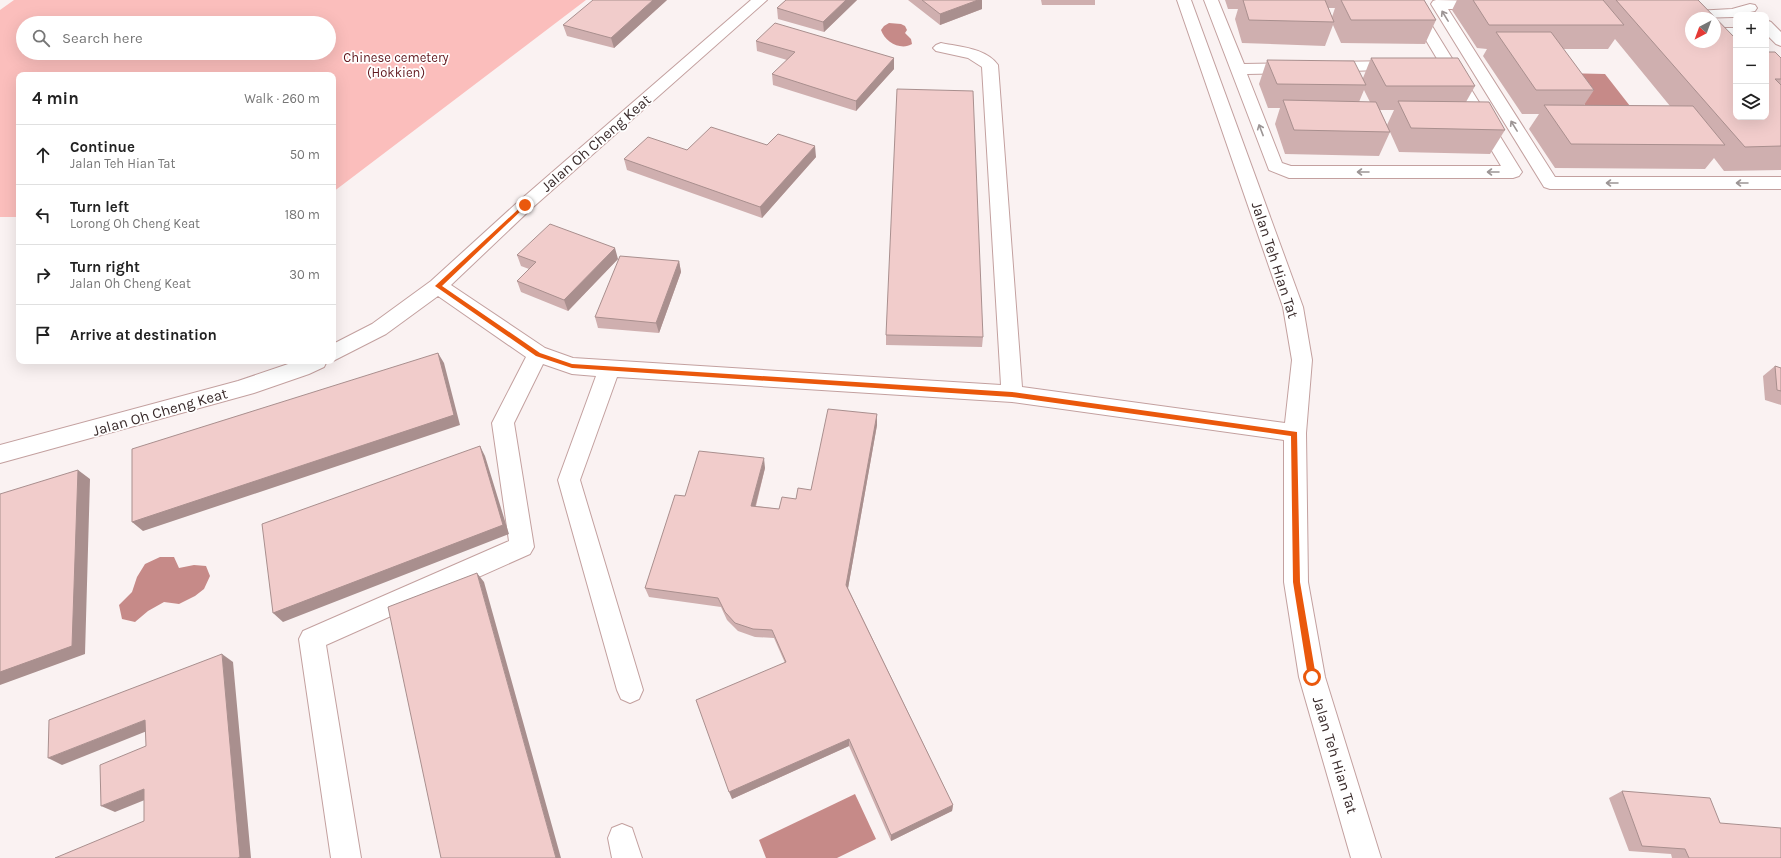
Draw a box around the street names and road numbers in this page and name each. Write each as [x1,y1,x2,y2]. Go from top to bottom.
street label: Jalan Oh Cheng Keat [537,90,655,196]
street label: Jalan Teh Hian Tat [1248,199,1302,321]
street label: Jalan Oh Cheng Keat [91,384,230,440]
street label: Jalan Teh Hian Tat [1309,694,1361,816]

